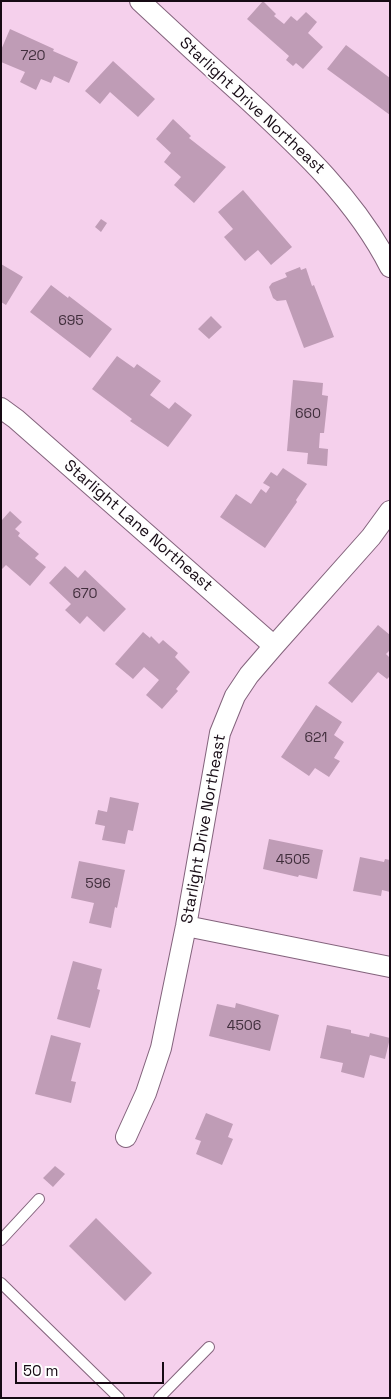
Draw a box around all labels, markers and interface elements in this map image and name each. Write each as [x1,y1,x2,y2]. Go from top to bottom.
street label: Starlight Drive Northeast [175,34,329,178]
house number: 720 [20,48,46,64]
house number: 695 [58,313,84,329]
house number: 660 [295,406,321,422]
street label: Starlight Lane Northeast [60,456,216,596]
house number: 670 [72,586,98,602]
house number: 621 [305,730,327,746]
street label: Starlight Drive Northeast [178,733,230,925]
house number: 4505 [276,852,310,868]
house number: 596 [85,876,111,892]
house number: 4506 [227,1018,261,1034]
scale bar [18,1352,166,1384]
text: 50 m [23,1361,58,1380]

